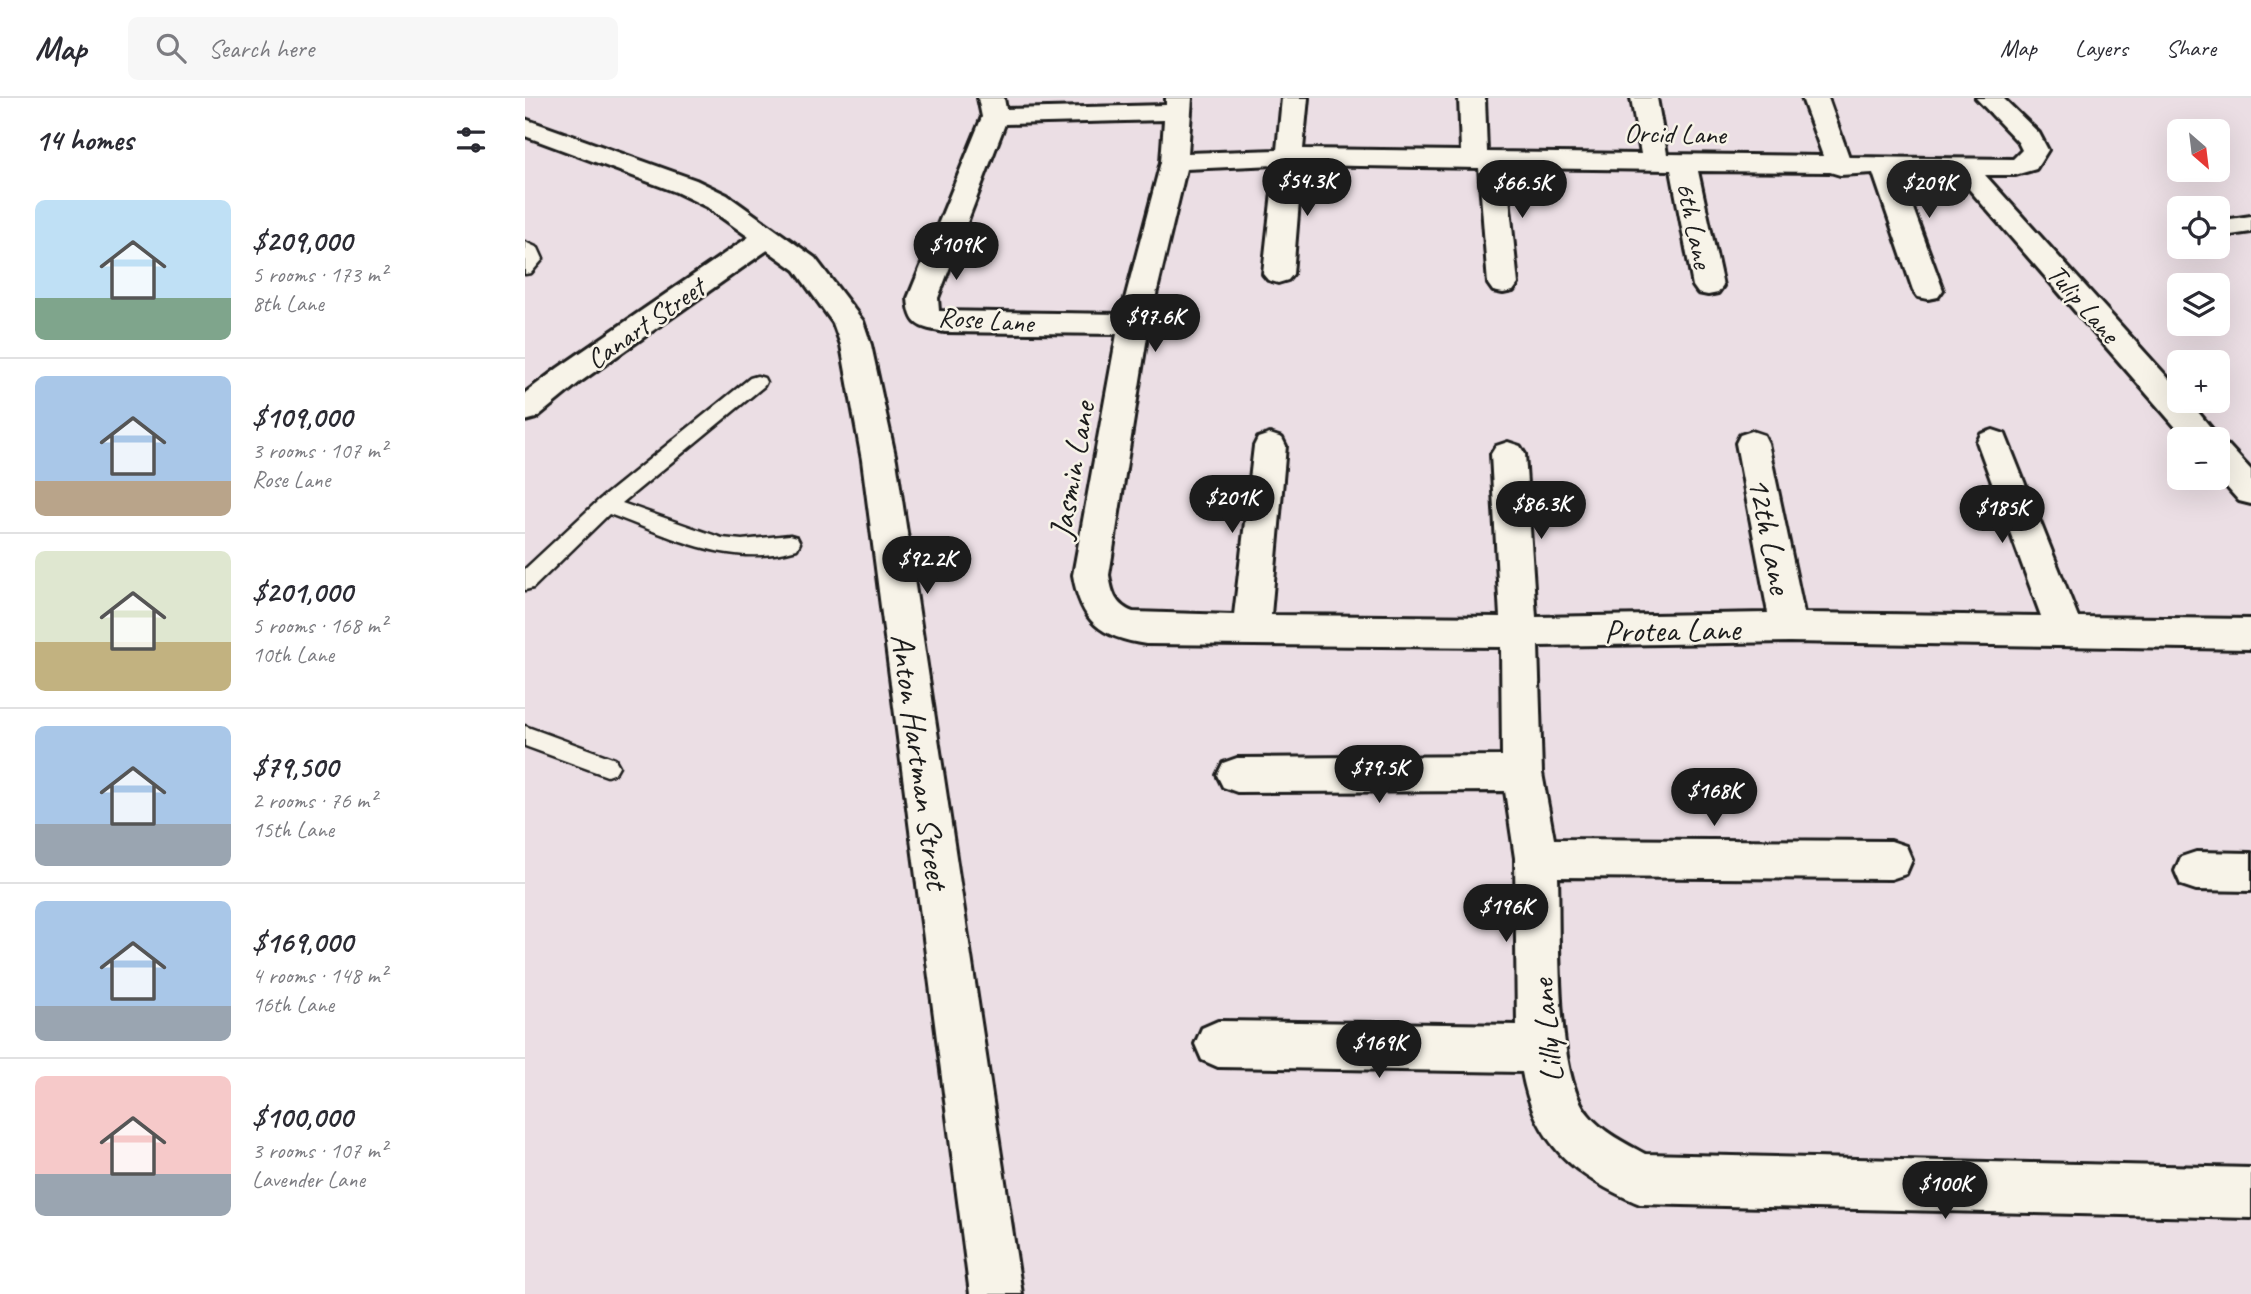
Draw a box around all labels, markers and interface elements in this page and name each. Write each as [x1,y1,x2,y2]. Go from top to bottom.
search box [128,17,618,80]
text: Map [35,27,86,69]
icon: search [152,29,190,67]
text: Search here [208,32,314,65]
text: Map [2000,33,2037,63]
text: Layers [2075,33,2128,63]
text: Share [2166,33,2216,63]
street label: Orcid Lane [1624,115,1728,152]
north arrow [2167,119,2229,182]
map controls [2167,119,2230,490]
text: 14 homes [35,121,133,159]
icon: filters [452,121,490,159]
pin: $54.3K [1250,158,1364,218]
pin: $66.5K [1465,160,1579,220]
pin: $209K [1880,160,1978,220]
text: $54.3K [1278,166,1336,195]
text: $66.5K [1493,168,1551,197]
text: $209K [1903,168,1955,197]
street label: 6th Lane [1668,179,1721,273]
button: locate [2167,196,2230,259]
text: $209,000 [252,222,352,260]
pin: $109K [907,222,1005,282]
icon: home [91,228,175,312]
text: $109K [930,230,982,259]
street label: Tulip Lane [2040,257,2129,351]
text: 5 rooms · 173 m² [252,260,387,289]
street label: Canart Street [579,268,714,377]
button: layers [2167,273,2230,336]
text: 8th Lane [252,289,324,318]
pin: $97.6K [1098,294,1212,354]
street label: Rose Lane [937,299,1037,340]
text: $97.6K [1126,302,1184,331]
button: + [2167,350,2230,413]
street label: Jasmin Lane [1039,396,1105,544]
text: $109,000 [252,398,352,436]
icon: home [91,404,175,488]
button: − [2167,427,2230,490]
text: 3 rooms · 107 m² [252,436,387,465]
text: Rose Lane [252,465,330,494]
street label: 12th Lane [1738,473,1802,599]
pin: $201K [1183,476,1281,535]
pin: $86.3K [1484,482,1598,541]
text: $201K [1205,483,1259,512]
pin: $185K [1953,486,2051,545]
text: $86.3K [1512,489,1570,518]
text: $185K [1976,493,2028,522]
pin: $92.2K [870,536,984,596]
text: $92.2K [898,544,956,573]
text: $201,000 [252,573,352,611]
icon: home [91,579,175,663]
street label: Protea Lane [1604,608,1743,652]
text: 5 rooms · 168 m² [252,611,387,640]
street label: Anton Hartman Street [881,631,959,894]
text: 10th Lane [252,640,334,669]
pin: $79.5K [1322,746,1436,805]
text: $79,500 [252,748,338,786]
text: $79.5K [1351,753,1407,782]
icon: home [91,754,175,838]
pin: $168K [1665,768,1763,828]
text: $168K [1687,776,1741,805]
text: 2 rooms · 76 m² [252,786,376,815]
text: 15th Lane [252,815,334,844]
pin: $196K [1457,884,1555,944]
text: $196K [1479,892,1533,921]
text: $169,000 [252,923,353,961]
icon: home [91,929,175,1013]
text: 4 rooms · 148 m² [252,961,387,990]
street label: Lilly Lane [1520,975,1573,1085]
text: 16th Lane [252,990,334,1019]
pin: $169K [1330,1020,1428,1080]
text: $169K [1352,1028,1406,1057]
text: $100,000 [252,1098,352,1136]
icon: home [91,1104,175,1188]
text: 3 rooms · 107 m² [252,1136,387,1165]
pin: $100K [1896,1162,1994,1221]
text: Lavender Lane [252,1165,365,1194]
text: $100K [1918,1169,1972,1198]

